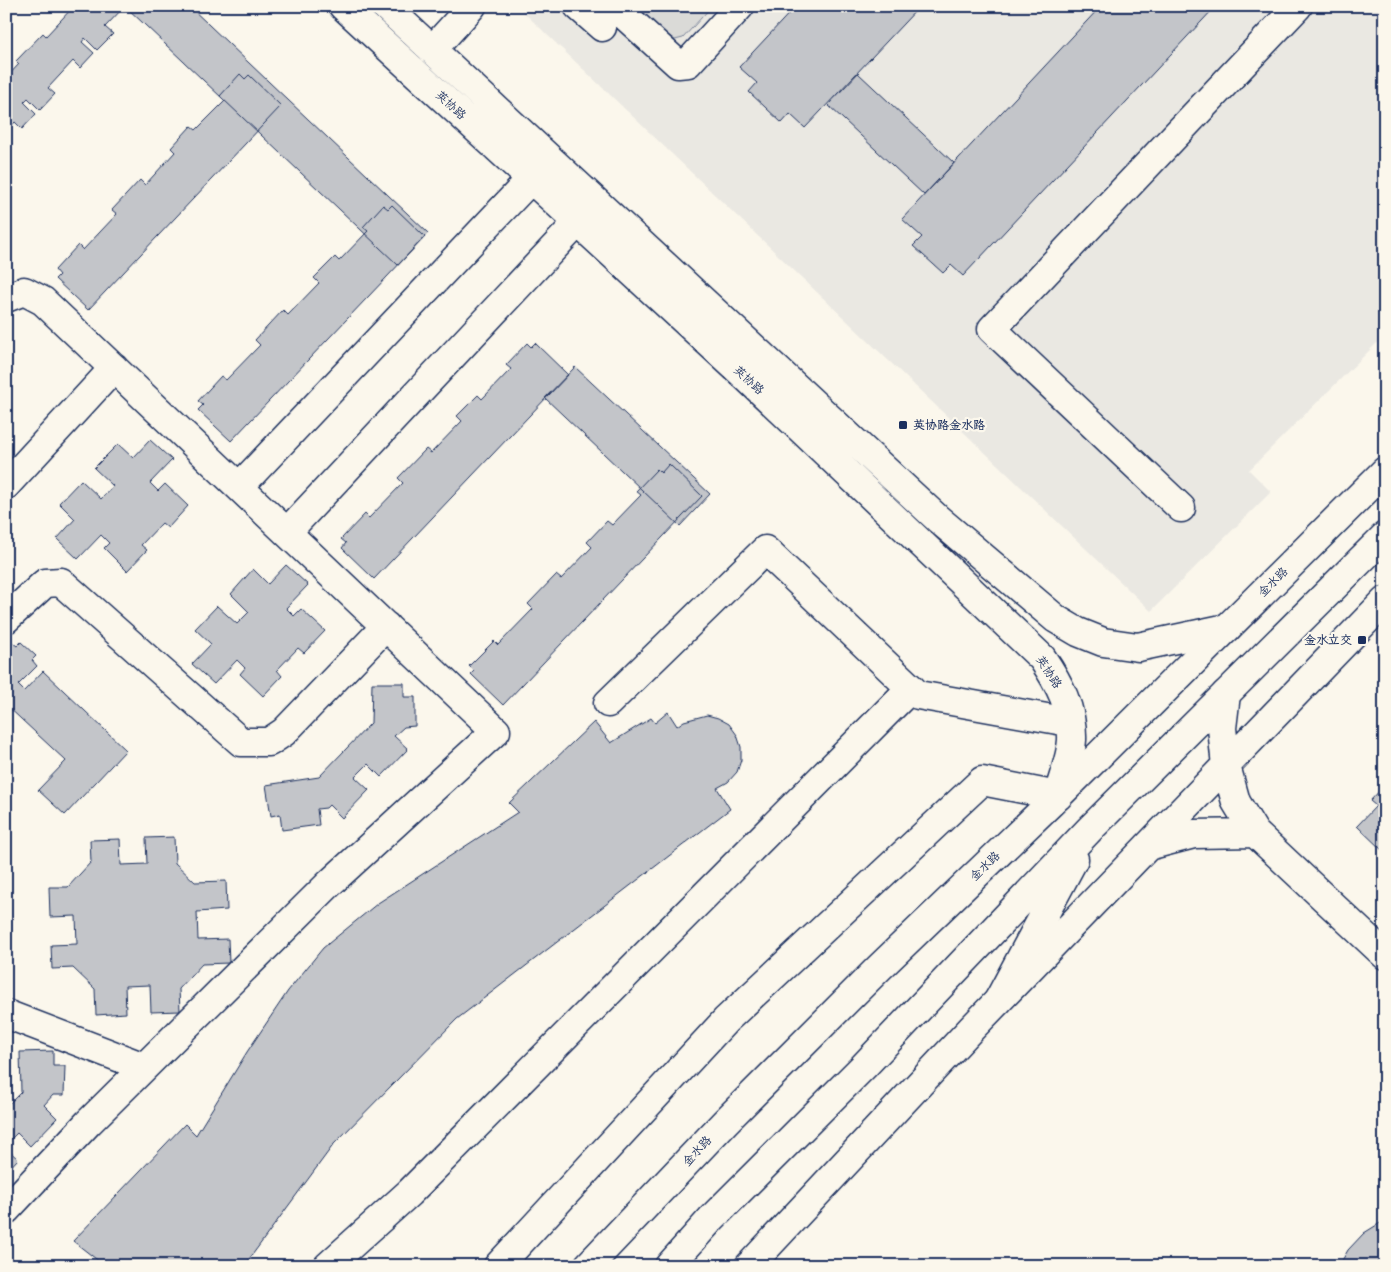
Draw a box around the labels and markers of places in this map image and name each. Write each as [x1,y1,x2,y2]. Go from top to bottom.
place label: 英协路金水路 [913,416,985,432]
marker: 英协路金水路 [897,419,909,431]
place label: 金水立交 [1304,631,1352,647]
marker: 金水立交 [1356,634,1368,646]

